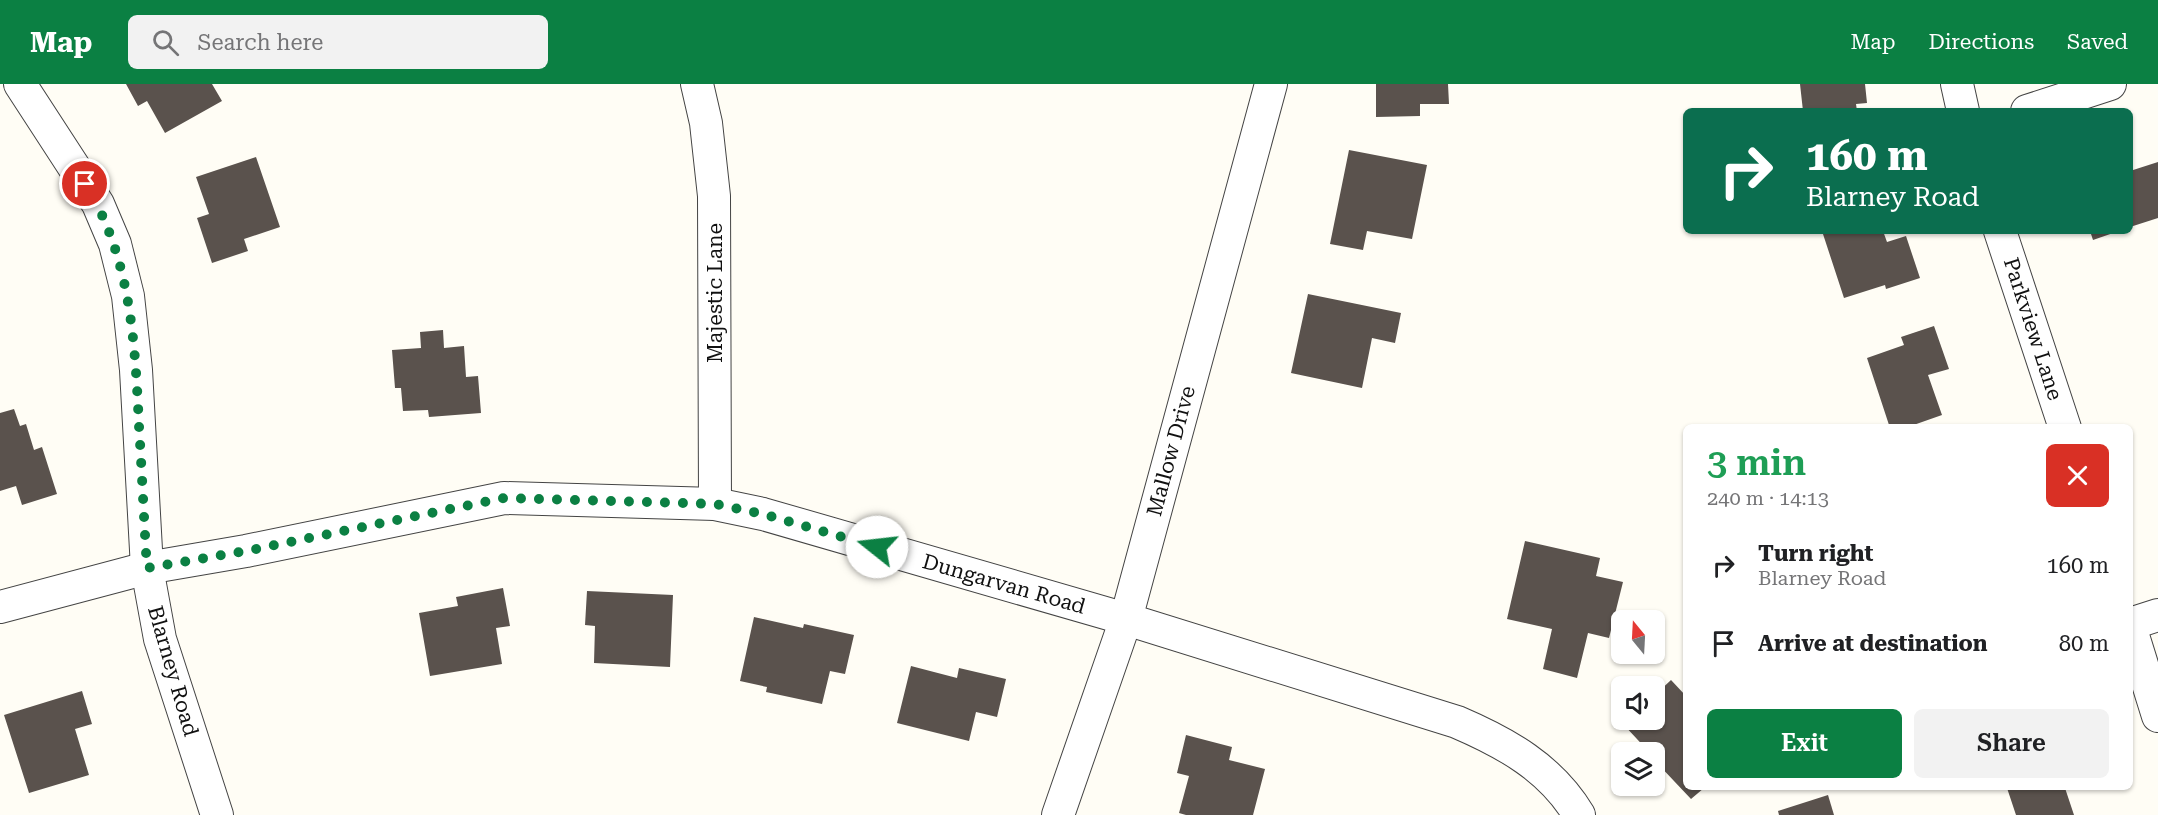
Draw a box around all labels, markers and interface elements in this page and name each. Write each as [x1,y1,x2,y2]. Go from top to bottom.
search box [128,15,548,69]
text: Map [30,26,92,59]
icon: search [149,26,182,59]
text: Search here [197,30,323,55]
text: Map [1851,30,1895,54]
text: Directions [1928,30,2034,54]
text: Saved [2067,30,2128,54]
text: 160 m [1806,131,1928,180]
icon: right [1707,132,1785,210]
pin [59,158,110,209]
icon: arrive [68,167,101,200]
text: Blarney Road [1806,181,1979,213]
street label: Majestic Lane [703,223,727,363]
street label: Parkview Lane [1999,255,2067,403]
street label: Mallow Drive [1142,383,1200,519]
text: 3 min [1707,442,1806,484]
button: close [2046,444,2109,507]
text: 240 m · 14:13 [1707,486,1829,510]
position arrow [845,515,909,579]
text: Turn right [1758,541,1873,566]
street label: Dungarvan Road [920,549,1089,619]
icon: right [1707,549,1740,582]
text: 160 m [2046,553,2109,578]
text: Blarney Road [1758,566,1886,590]
street label: Blarney Road [143,603,203,740]
north arrow [1611,610,1665,664]
map controls [1611,610,1665,796]
icon: arrive [1707,627,1740,660]
text: Arrive at destination [1758,631,1987,656]
text: 80 m [2059,631,2109,656]
button: sound [1611,676,1665,730]
button: Exit [1707,709,1902,778]
button: Share [1914,709,2109,778]
button: layers [1611,742,1665,796]

